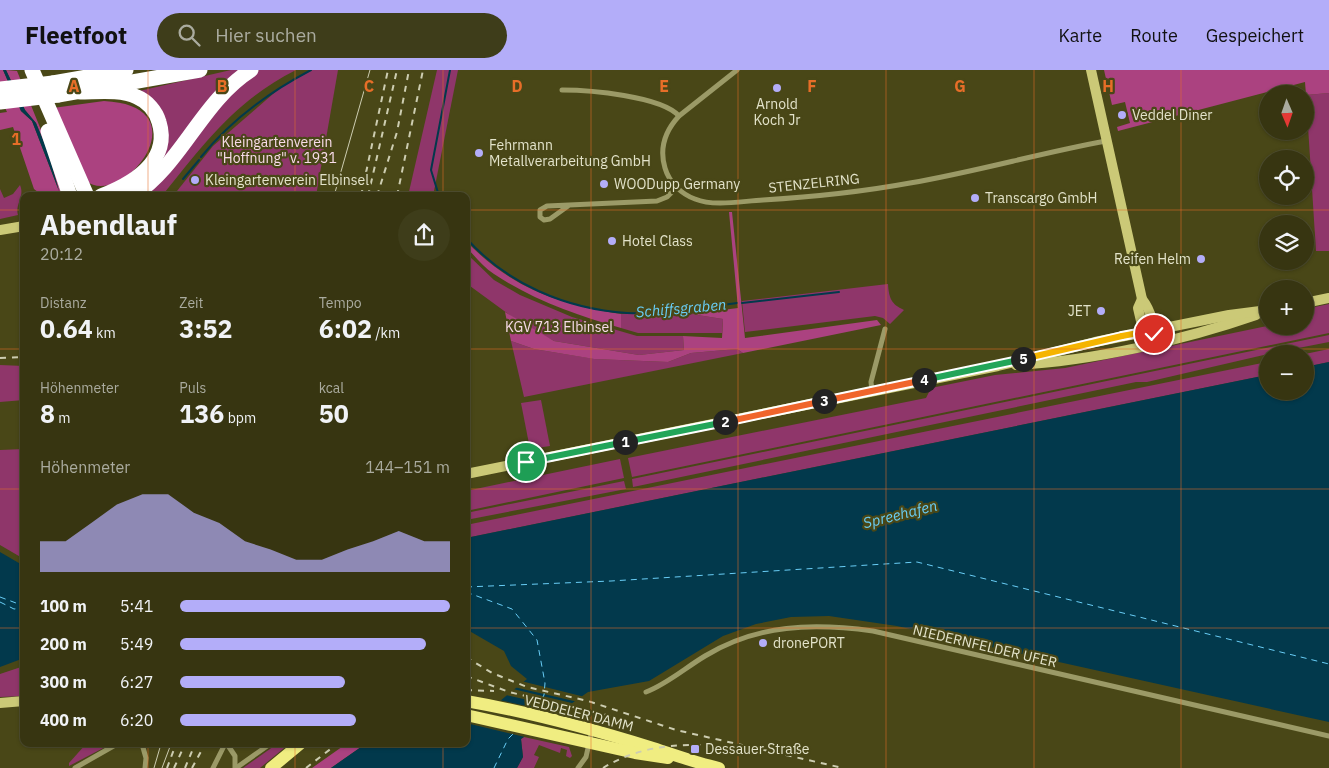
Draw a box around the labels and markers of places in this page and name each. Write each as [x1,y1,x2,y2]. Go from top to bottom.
marker: Arnold Koch Jr [771,82,783,94]
place label: Arnold Koch Jr [754,95,800,129]
place label: Veddel Diner [1132,106,1213,124]
marker: Veddel Diner [1116,109,1128,121]
place label: Fehrmann Metallverarbeitung GmbH [489,136,651,170]
marker: Fehrmann Metallverarbeitung GmbH [473,147,485,159]
place label: Kleingartenverein Elbinsel [205,171,369,189]
marker: Kleingartenverein Elbinsel [189,174,201,186]
place label: WOODupp Germany [614,175,740,193]
marker: WOODupp Germany [598,178,610,190]
place label: Transcargo GmbH [985,189,1097,207]
marker: Transcargo GmbH [969,192,981,204]
place label: Hotel Class [622,232,693,250]
marker: Hotel Class [606,235,618,247]
place label: Reifen Helm [1114,250,1191,268]
marker: Reifen Helm [1195,253,1207,265]
place label: JET [1068,302,1091,320]
marker: JET [1095,305,1107,317]
pin [1133,313,1175,355]
pin: 5 [1010,346,1036,372]
pin: 4 [912,368,936,392]
pin: 3 [812,388,836,414]
pin: 2 [712,410,738,434]
pin: 1 [612,430,638,454]
pin [505,441,547,483]
place label: dronePORT [773,634,845,652]
marker: dronePORT [757,637,769,649]
place label: Dessauer Straße [705,740,810,758]
marker: Dessauer Straße [689,743,701,755]

